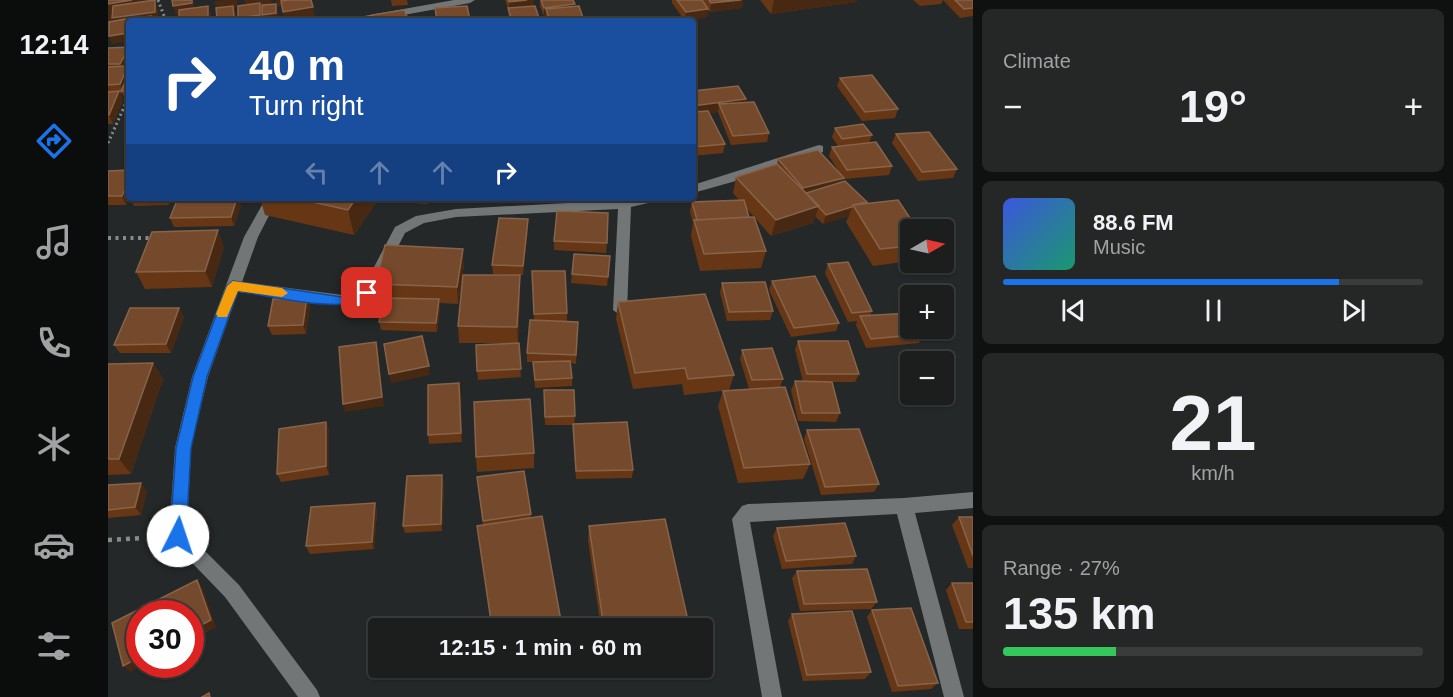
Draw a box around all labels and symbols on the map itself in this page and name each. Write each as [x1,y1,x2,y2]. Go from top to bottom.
north arrow [900,219,954,273]
pin [341,267,392,318]
position arrow [146,504,210,568]
speed limit sign: 30 [126,600,204,678]

